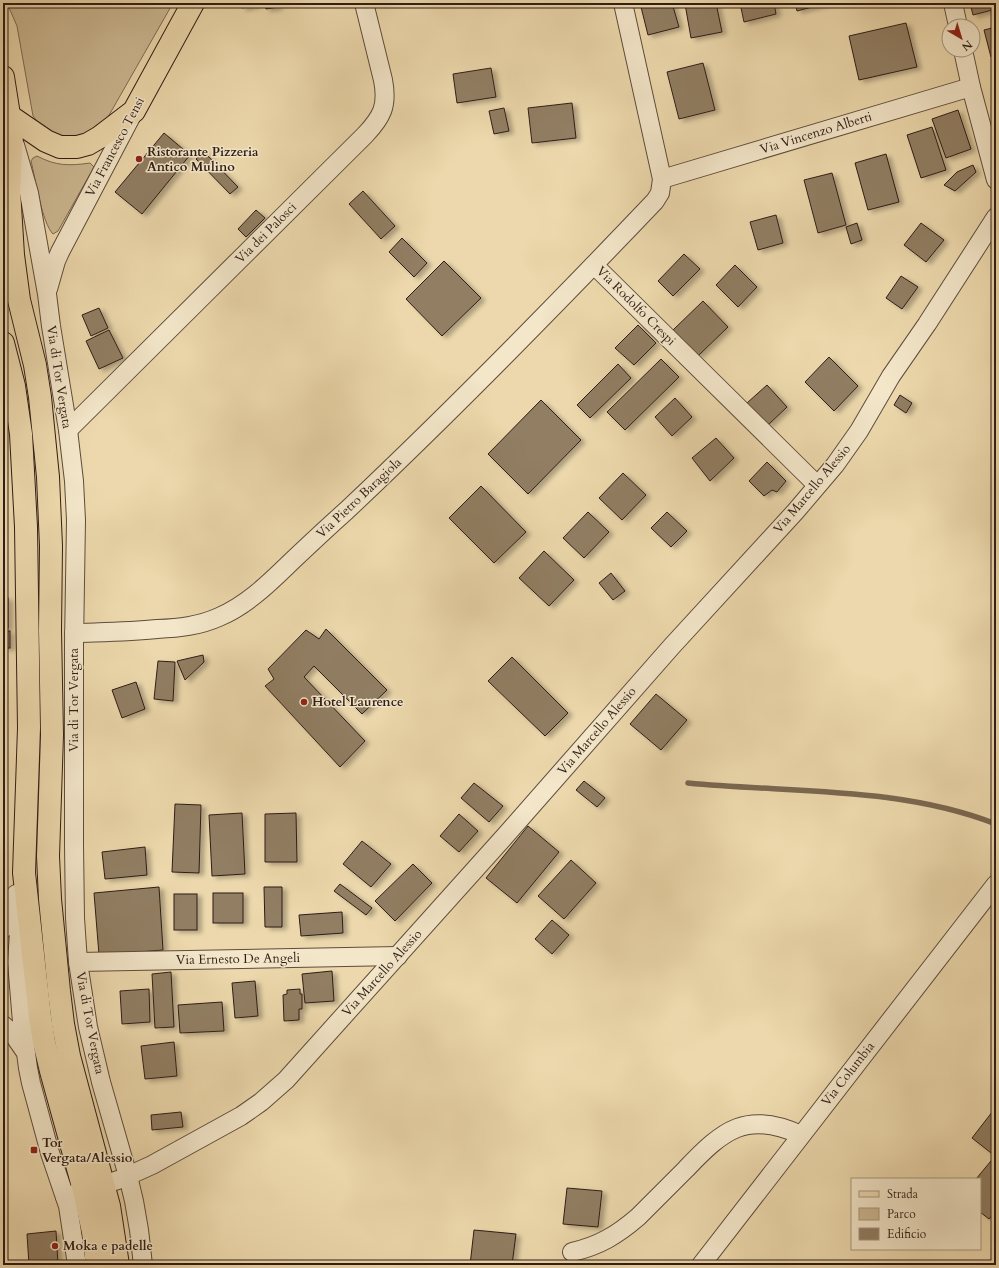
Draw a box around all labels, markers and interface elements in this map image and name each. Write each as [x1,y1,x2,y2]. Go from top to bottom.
north arrow [941,18,981,58]
text: N [958,37,975,55]
street label: Via Francesco Tensi [81,94,149,200]
street label: Via Vincenzo Alberti [758,107,875,159]
place label: Ristorante Pizzeria Antico Mulino [147,143,259,176]
marker: Ristorante Pizzeria Antico Mulino [134,154,144,164]
street label: Via dei Palosci [231,198,301,268]
street label: Via Rodolfo Crespi [592,262,680,350]
street label: Via di Tor Vergata [42,324,76,430]
street label: Via Marcello Alessio [769,440,855,538]
street label: Via Pietro Baragiola [312,453,406,542]
street label: Via di Tor Vergata [65,648,83,752]
street label: Via Marcello Alessio [554,683,640,779]
place label: Hotel Laurence [312,693,403,711]
marker: Hotel Laurence [299,697,309,707]
street label: Via Marcello Alessio [338,925,426,1021]
street label: Via Ernesto De Angeli [176,949,301,969]
street label: Via di Tor Vergata [71,970,109,1076]
street label: Via Columbia [817,1038,879,1110]
place label: Tor Vergata/Alessio [42,1134,133,1167]
marker: Tor Vergata/Alessio [29,1145,39,1155]
legend [851,1178,981,1250]
text: Strada [887,1186,919,1202]
text: Parco [887,1206,916,1222]
text: Edificio [887,1226,927,1242]
place label: Moka e padelle [63,1237,153,1255]
marker: Moka e padelle [50,1241,60,1251]

